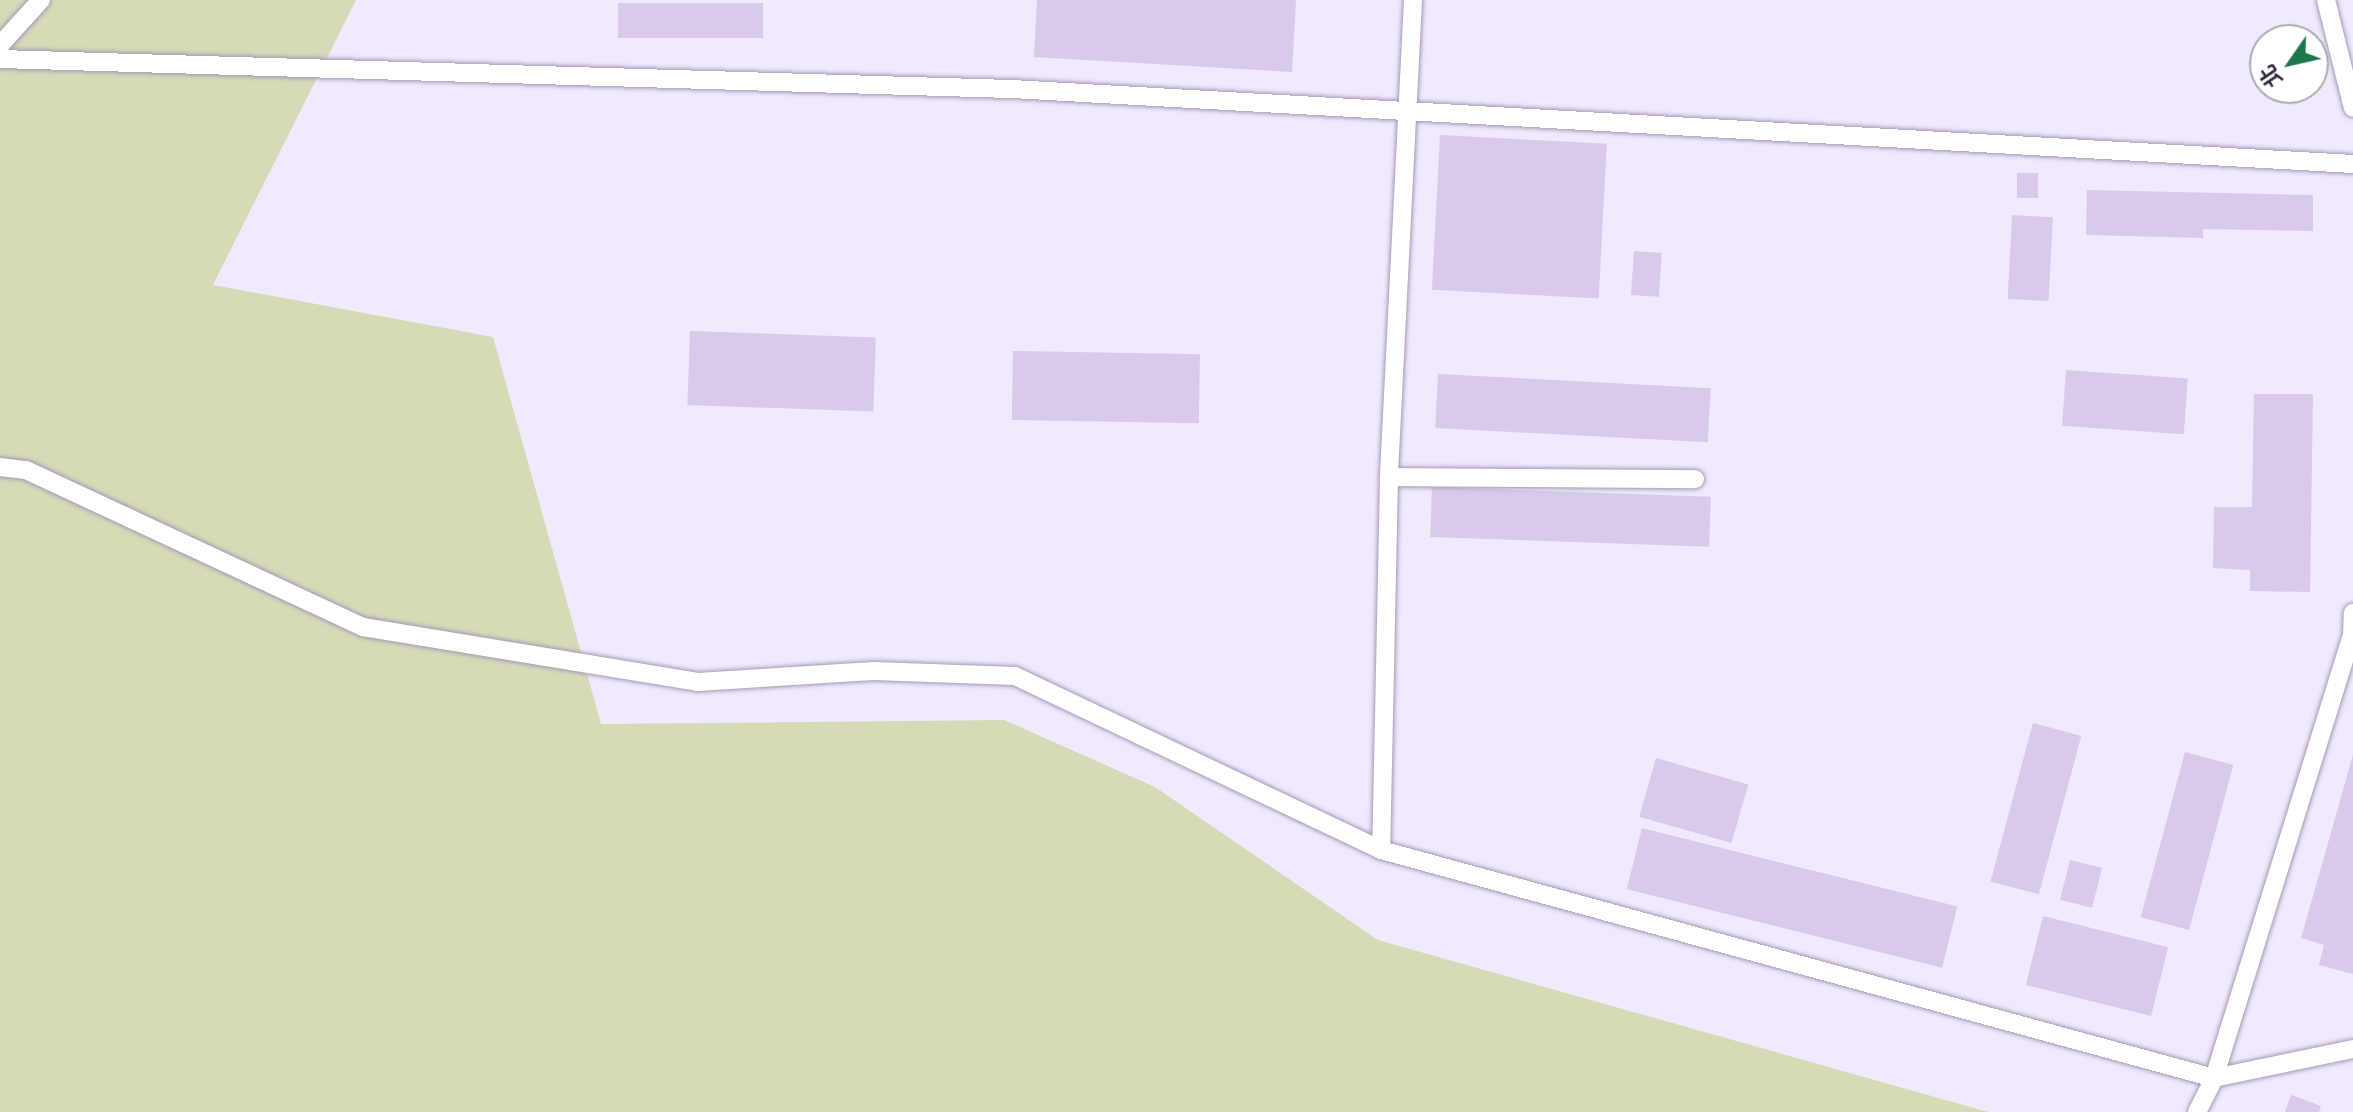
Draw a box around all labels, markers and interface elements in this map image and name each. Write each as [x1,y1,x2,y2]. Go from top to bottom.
north arrow [2249,24,2329,104]
text: 北 [2253,59,2289,93]

